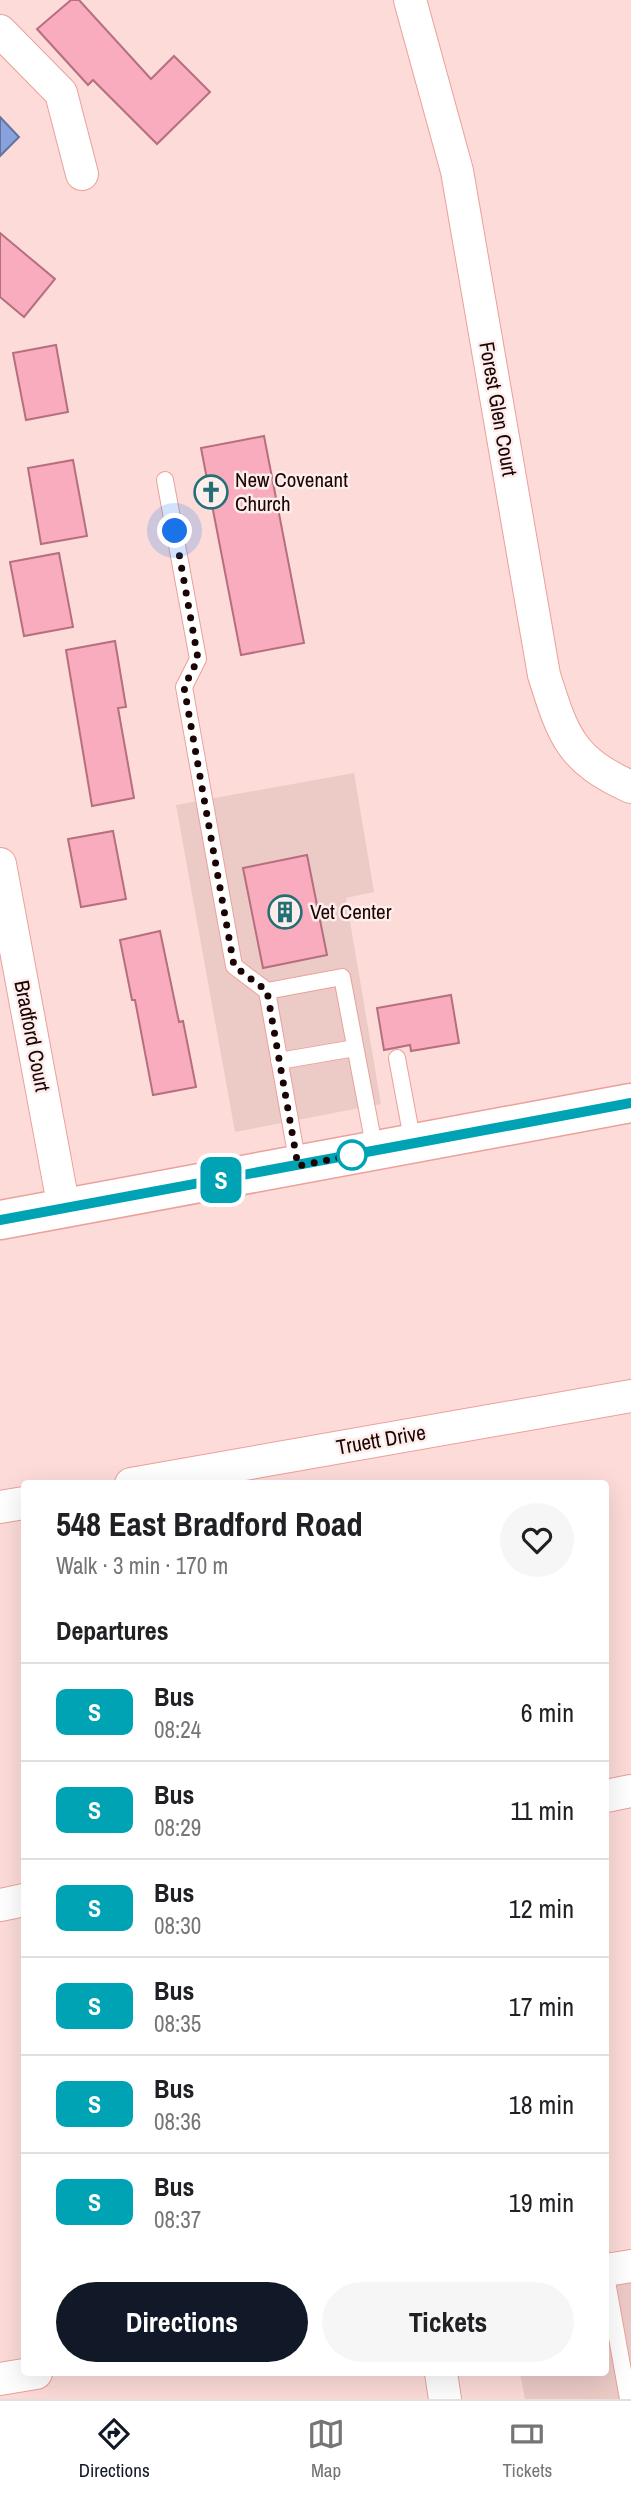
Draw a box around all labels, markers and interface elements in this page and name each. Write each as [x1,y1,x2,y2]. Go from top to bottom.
street label: Forest Glen Court [472,339,525,479]
place label: New Covenant Church [235,465,348,518]
church icon: New Covenant Church [192,473,230,511]
your location [157,513,192,548]
building icon: Vet Center [266,893,304,931]
place label: Vet Center [310,897,392,926]
street label: Bradford Court [7,978,58,1094]
unlabelled marker [337,1140,367,1170]
line badge: S [198,1157,244,1203]
text: S [214,1164,228,1196]
street label: Truett Drive [334,1417,428,1462]
text: 548 East Bradford Road [56,1502,363,1546]
button: heart [500,1503,574,1577]
text: Walk · 3 min · 170 m [56,1550,228,1581]
text: Departures [56,1613,169,1648]
text: Bus [154,1679,194,1714]
text: 6 min [521,1695,574,1730]
text: S [88,1696,101,1728]
text: 08:24 [154,1714,201,1745]
text: Bus [154,1777,194,1812]
text: 11 min [510,1793,574,1828]
text: S [88,1794,101,1826]
text: 08:29 [154,1812,201,1843]
text: Bus [154,1875,194,1910]
text: 12 min [509,1891,574,1926]
text: S [88,1892,101,1924]
text: 08:30 [154,1910,201,1941]
text: Bus [154,1973,194,2008]
text: 17 min [509,1989,574,2024]
text: S [88,1990,101,2022]
text: 08:35 [154,2008,201,2039]
text: Bus [154,2071,194,2106]
text: 18 min [509,2087,574,2122]
text: S [88,2088,101,2120]
text: 08:36 [154,2106,201,2137]
text: Bus [154,2169,194,2204]
text: 19 min [509,2185,574,2220]
text: S [88,2186,101,2218]
text: 08:37 [154,2204,201,2235]
button: Directions [56,2282,308,2362]
button: Tickets [322,2282,574,2362]
tab: Directions [79,2415,150,2483]
tab: Map [307,2415,345,2483]
tab: Tickets [502,2415,552,2483]

